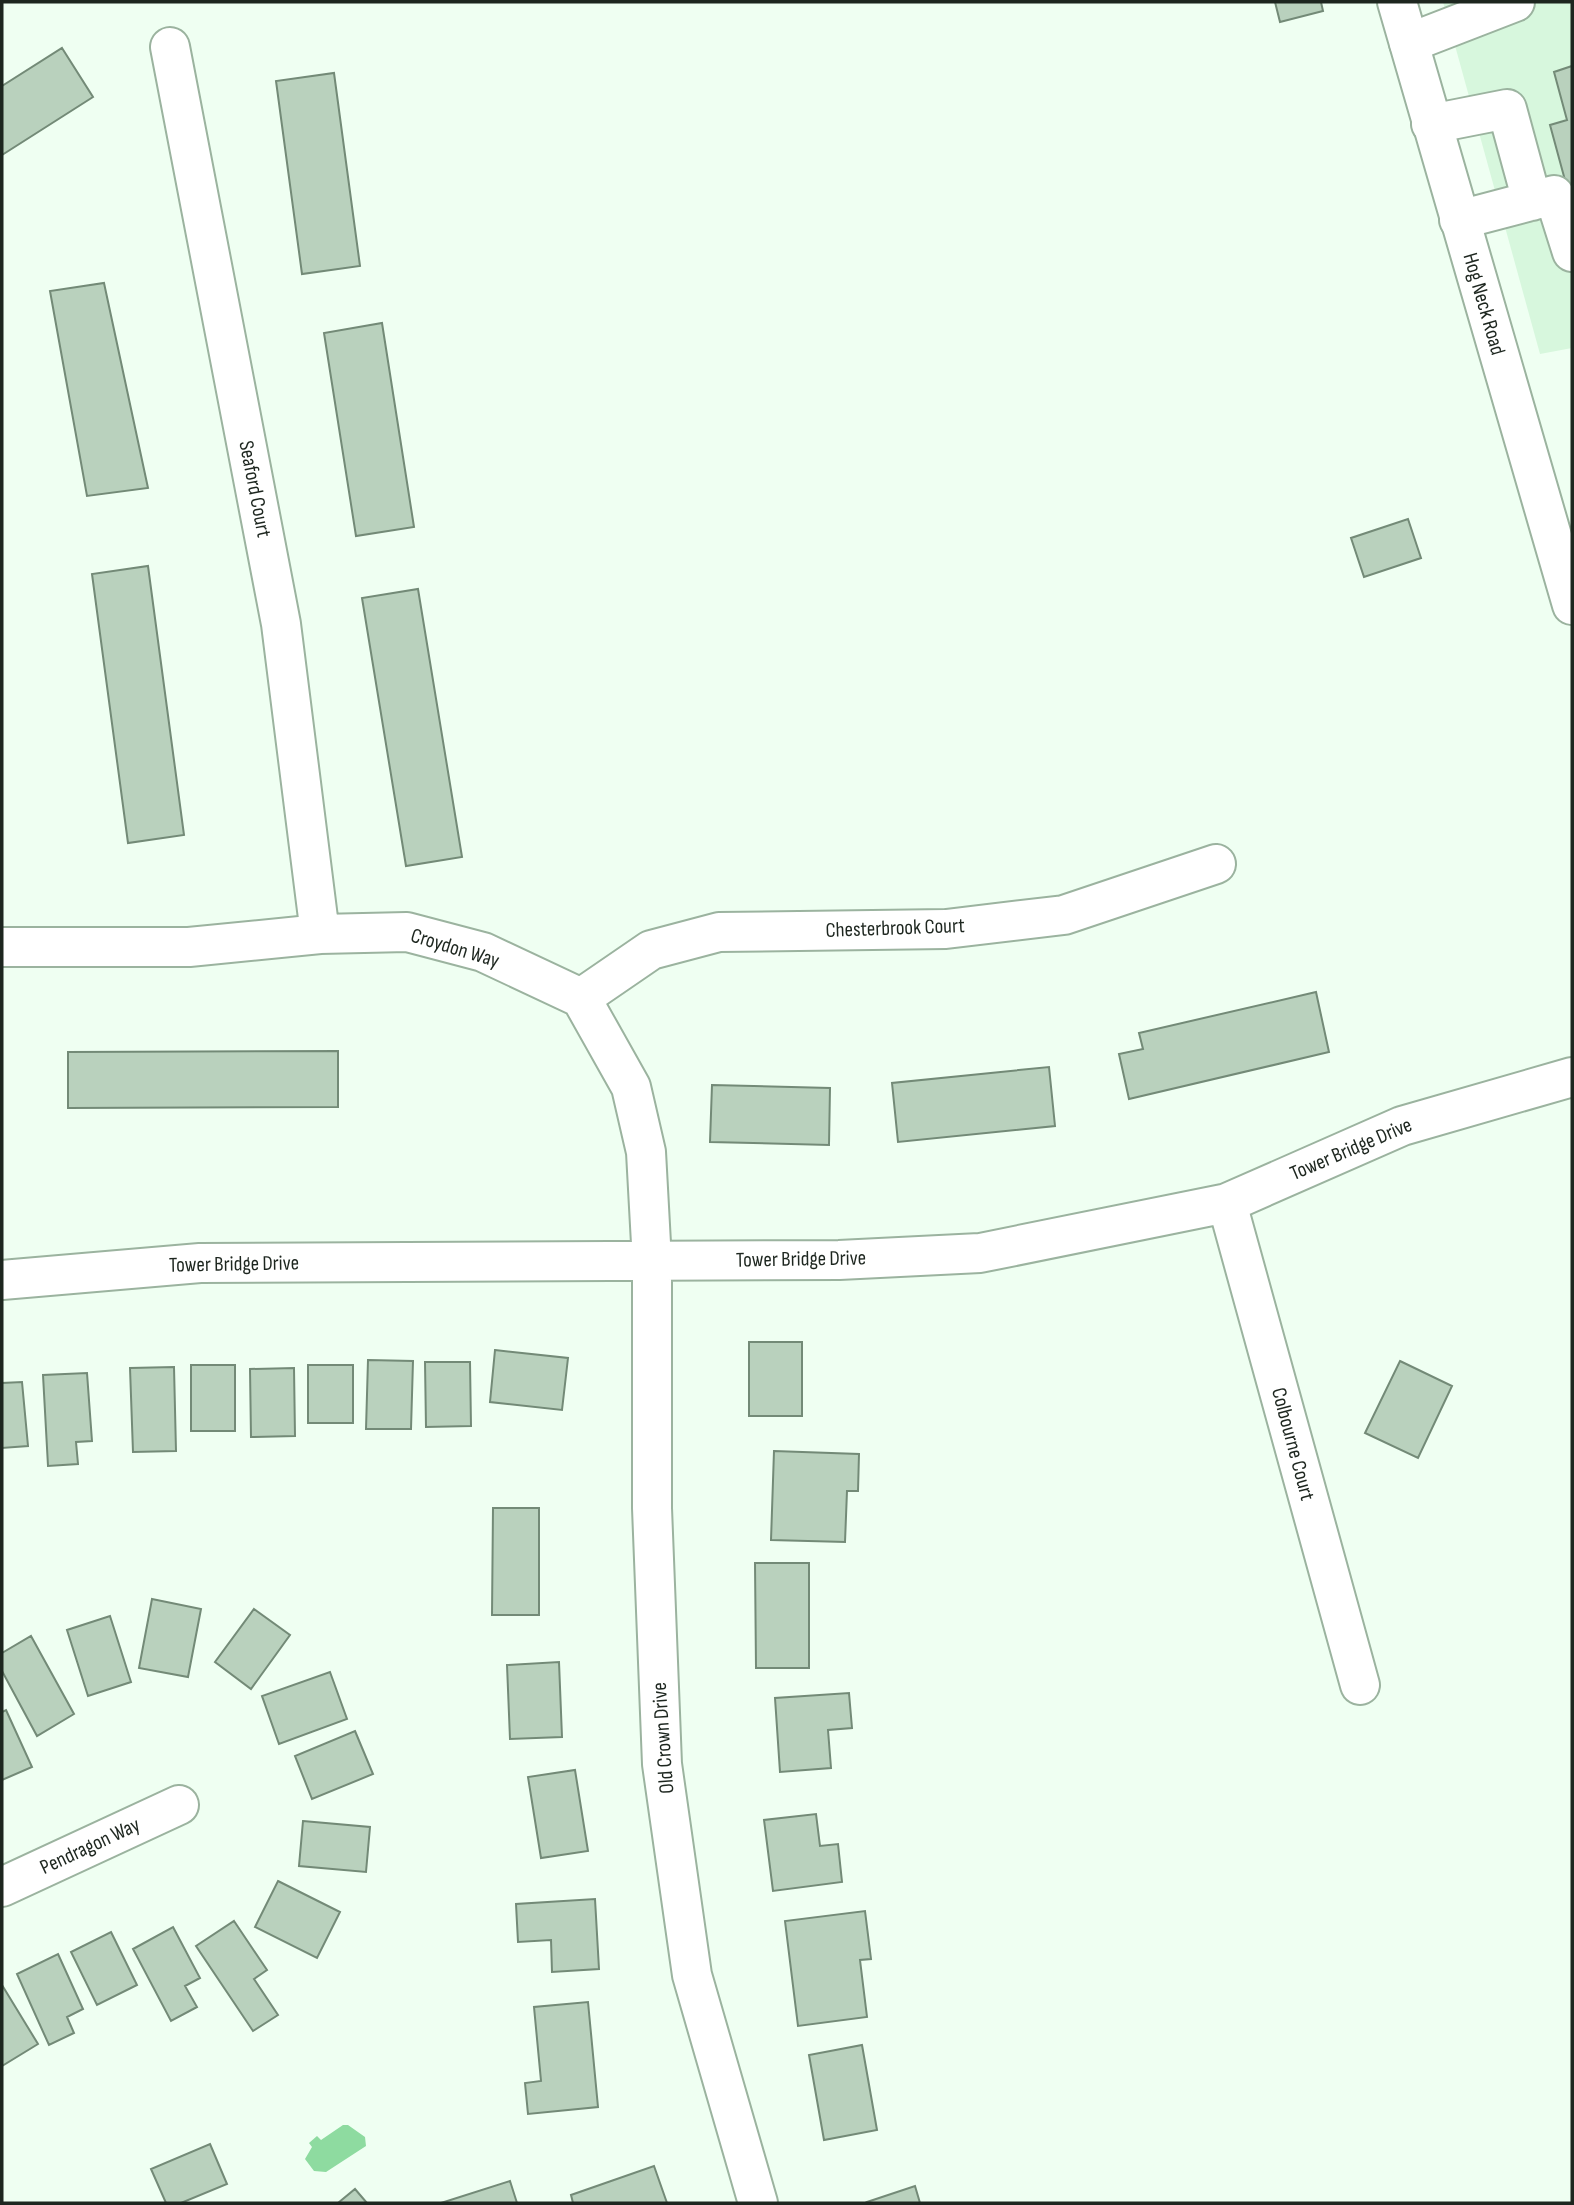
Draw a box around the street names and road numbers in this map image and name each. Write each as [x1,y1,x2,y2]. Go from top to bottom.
street label: Hog Neck Road [1458,250,1510,358]
street label: Seaford Court [233,439,277,539]
street label: Chesterbrook Court [825,913,965,943]
street label: Croydon Way [408,923,502,973]
street label: Tower Bridge Drive [1286,1112,1416,1186]
street label: Tower Bridge Drive [736,1245,866,1273]
street label: Tower Bridge Drive [169,1250,299,1278]
street label: Colbourne Court [1266,1385,1320,1503]
street label: Old Crown Drive [647,1681,679,1795]
street label: Pendragon Way [36,1812,144,1880]

